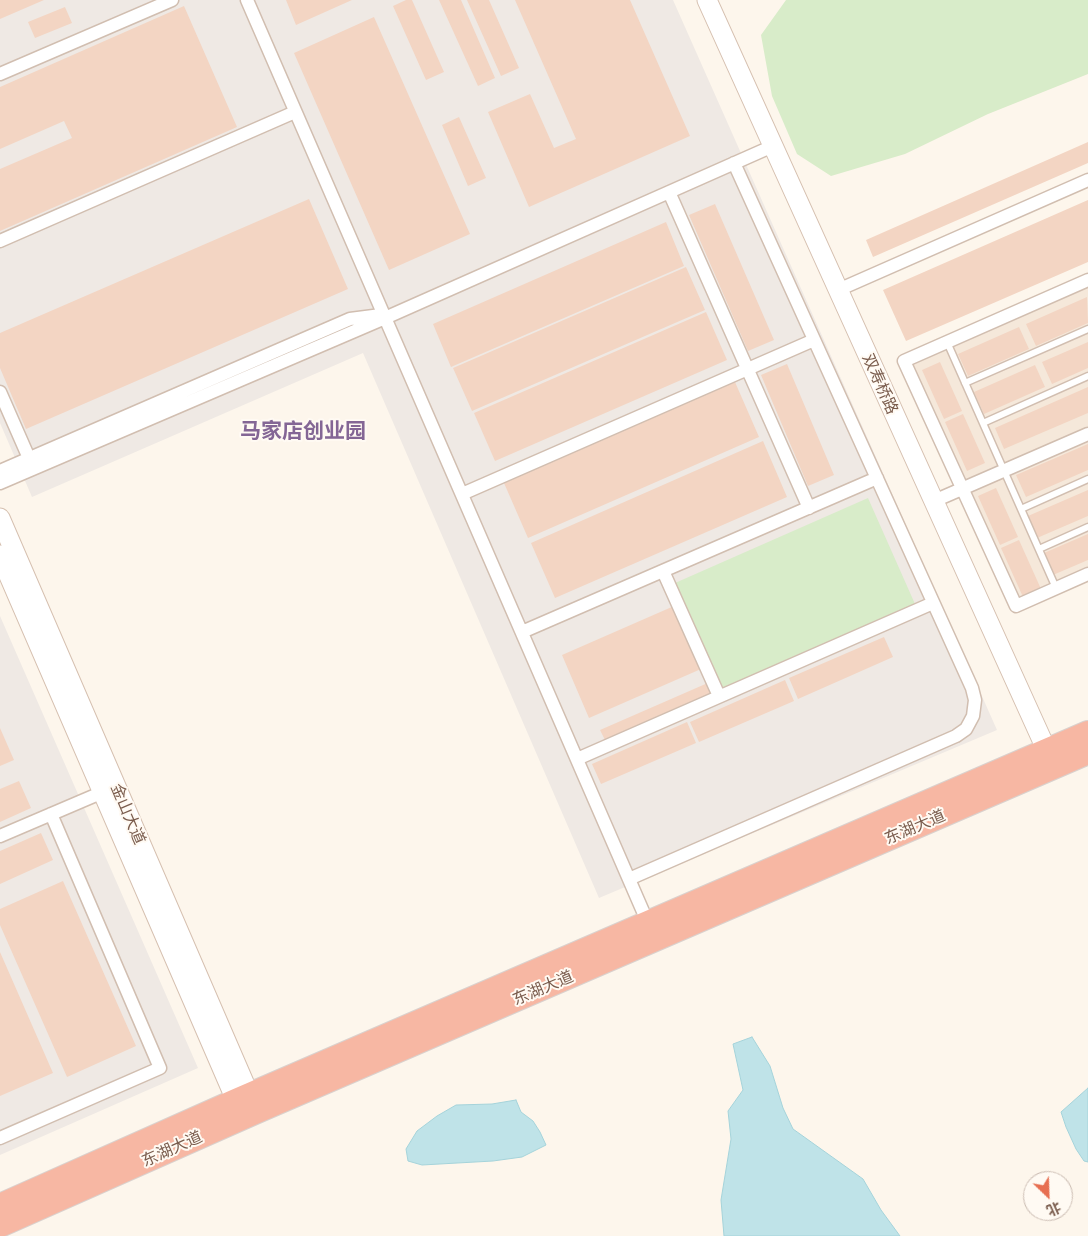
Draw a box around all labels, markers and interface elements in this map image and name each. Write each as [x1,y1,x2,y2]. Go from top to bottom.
street label: 双寿桥路 [858,351,902,417]
district label: 马家店创业园 [240,418,366,444]
street label: 金山大道 [107,781,149,847]
street label: 东湖大道 [882,806,948,848]
street label: 东湖大道 [510,967,576,1009]
street label: 东湖大道 [139,1127,205,1171]
north arrow [1023,1171,1073,1221]
text: 北 [1044,1199,1063,1219]

